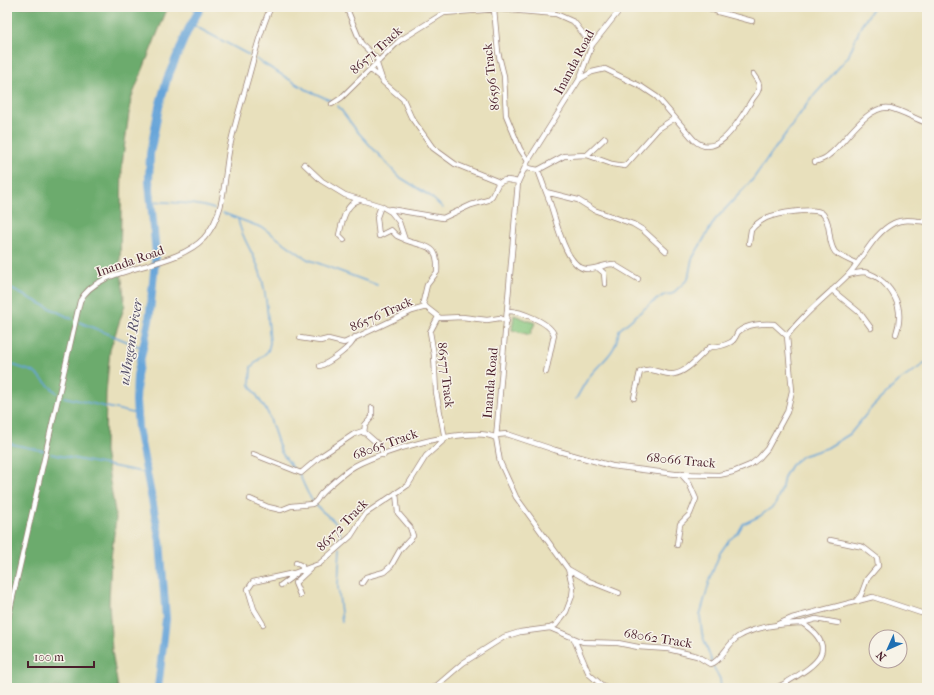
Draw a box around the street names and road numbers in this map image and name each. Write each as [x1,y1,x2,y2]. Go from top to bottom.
street label: 86571 Track [347,23,405,77]
street label: Inanda Road [551,26,598,97]
street label: 86596 Track [479,42,503,111]
street label: Inanda Road [94,242,167,280]
street label: 86576 Track [347,293,415,334]
street label: 86577 Track [435,341,458,409]
street label: Inanda Road [479,346,501,419]
street label: 68065 Track [350,425,420,463]
street label: 68066 Track [646,450,717,471]
street label: 86572 Track [313,496,371,554]
street label: 68062 Track [623,625,694,651]

